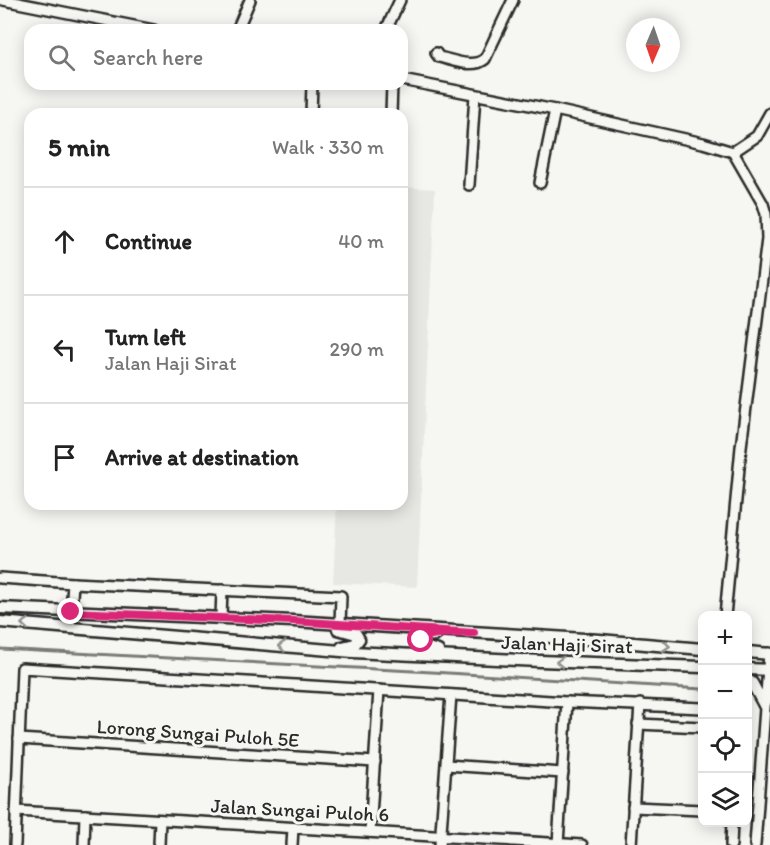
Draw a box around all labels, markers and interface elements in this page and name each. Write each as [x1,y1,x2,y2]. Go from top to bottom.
north arrow [626,18,680,72]
search box [24,24,408,90]
icon: search [45,41,78,74]
text: Search here [93,44,203,71]
text: 5 min [48,131,110,163]
text: Walk · 330 m [272,135,384,159]
icon: ahead [48,225,81,258]
text: Continue [105,228,192,255]
text: 40 m [338,229,384,253]
text: Turn left [105,324,186,351]
icon: left [48,333,81,366]
text: 290 m [329,337,384,361]
text: Jalan Haji Sirat [105,351,236,375]
icon: arrive [48,441,81,474]
text: Arrive at destination [105,444,299,471]
route end [57,598,83,624]
map controls [698,611,752,827]
button: + [698,611,752,665]
one-way arrow [20,618,29,631]
route start [407,626,433,652]
street label: Jalan Haji Sirat [501,630,634,658]
one-way arrow [662,639,671,652]
one-way arrow [277,640,286,653]
one-way arrow [556,656,565,668]
button: − [698,665,752,719]
street label: Lorong Sungai Puloh 5E [96,714,300,752]
button: locate [698,719,752,773]
button: layers [698,773,752,827]
street label: Jalan Sungai Puloh 6 [210,793,390,827]

